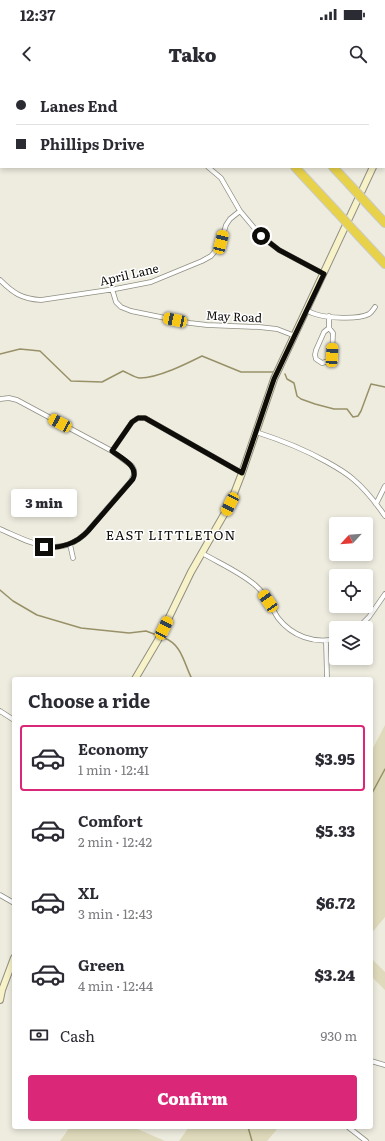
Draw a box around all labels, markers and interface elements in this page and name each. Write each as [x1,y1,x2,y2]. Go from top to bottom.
text: 12:37 [20,3,55,26]
text: Tako [169,41,216,68]
icon: back [16,43,38,65]
icon: search [347,43,369,65]
text: Lanes End [40,94,118,117]
text: Phillips Drive [40,132,145,155]
route start [252,227,270,245]
car [212,229,230,255]
street label: April Lane [98,258,160,290]
street label: May Road [206,306,263,326]
car [162,312,188,328]
car [325,343,339,367]
car [47,412,73,434]
callout: 3 min [11,489,77,517]
car [219,491,241,517]
text: 3 min [25,493,63,512]
north arrow [329,517,373,561]
map controls [329,517,373,665]
district label: EAST LITTLETON [106,525,236,544]
route end [35,538,53,556]
button: locate [329,569,373,613]
car [256,588,280,614]
car [153,615,175,641]
button: layers [329,621,373,665]
text: Choose a ride [28,687,150,714]
text: Economy [78,737,148,760]
icon: car [30,740,66,776]
text: $3.95 [315,747,355,770]
text: 1 min · 12:41 [78,760,149,779]
text: Comfort [78,809,143,832]
icon: car [30,812,66,848]
text: $5.33 [316,819,355,842]
text: 2 min · 12:42 [78,832,152,851]
text: XL [78,881,99,904]
icon: car [30,884,66,920]
text: $6.72 [316,891,355,914]
text: 3 min · 12:43 [78,904,153,923]
text: Green [78,953,125,976]
icon: car [30,956,66,992]
text: $3.24 [315,963,355,986]
text: 4 min · 12:44 [78,976,153,995]
icon: cash [28,1024,50,1046]
text: Cash [60,1024,95,1047]
text: 930 m [320,1026,357,1045]
button: Confirm [28,1075,357,1121]

